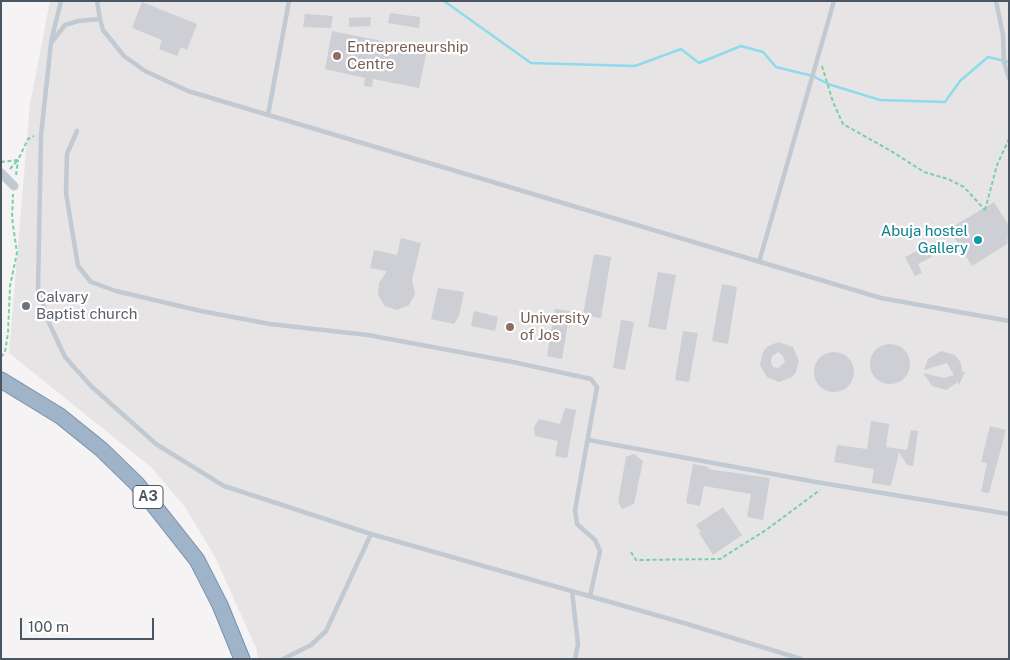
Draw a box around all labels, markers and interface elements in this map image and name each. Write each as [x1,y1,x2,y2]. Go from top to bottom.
place label: Entrepreneurship Centre [347,38,468,73]
marker: Entrepreneurship Centre [331,50,343,62]
place label: Abuja hostel Gallery [881,222,968,257]
marker: Abuja hostel Gallery [972,234,984,246]
place label: Calvary Baptist church [36,288,137,323]
marker: Calvary Baptist church [20,300,32,312]
place label: University of Jos [520,309,590,344]
marker: University of Jos [504,321,516,333]
road number: A3 [133,486,163,508]
scale bar [22,608,156,640]
text: 100 m [28,618,69,635]

